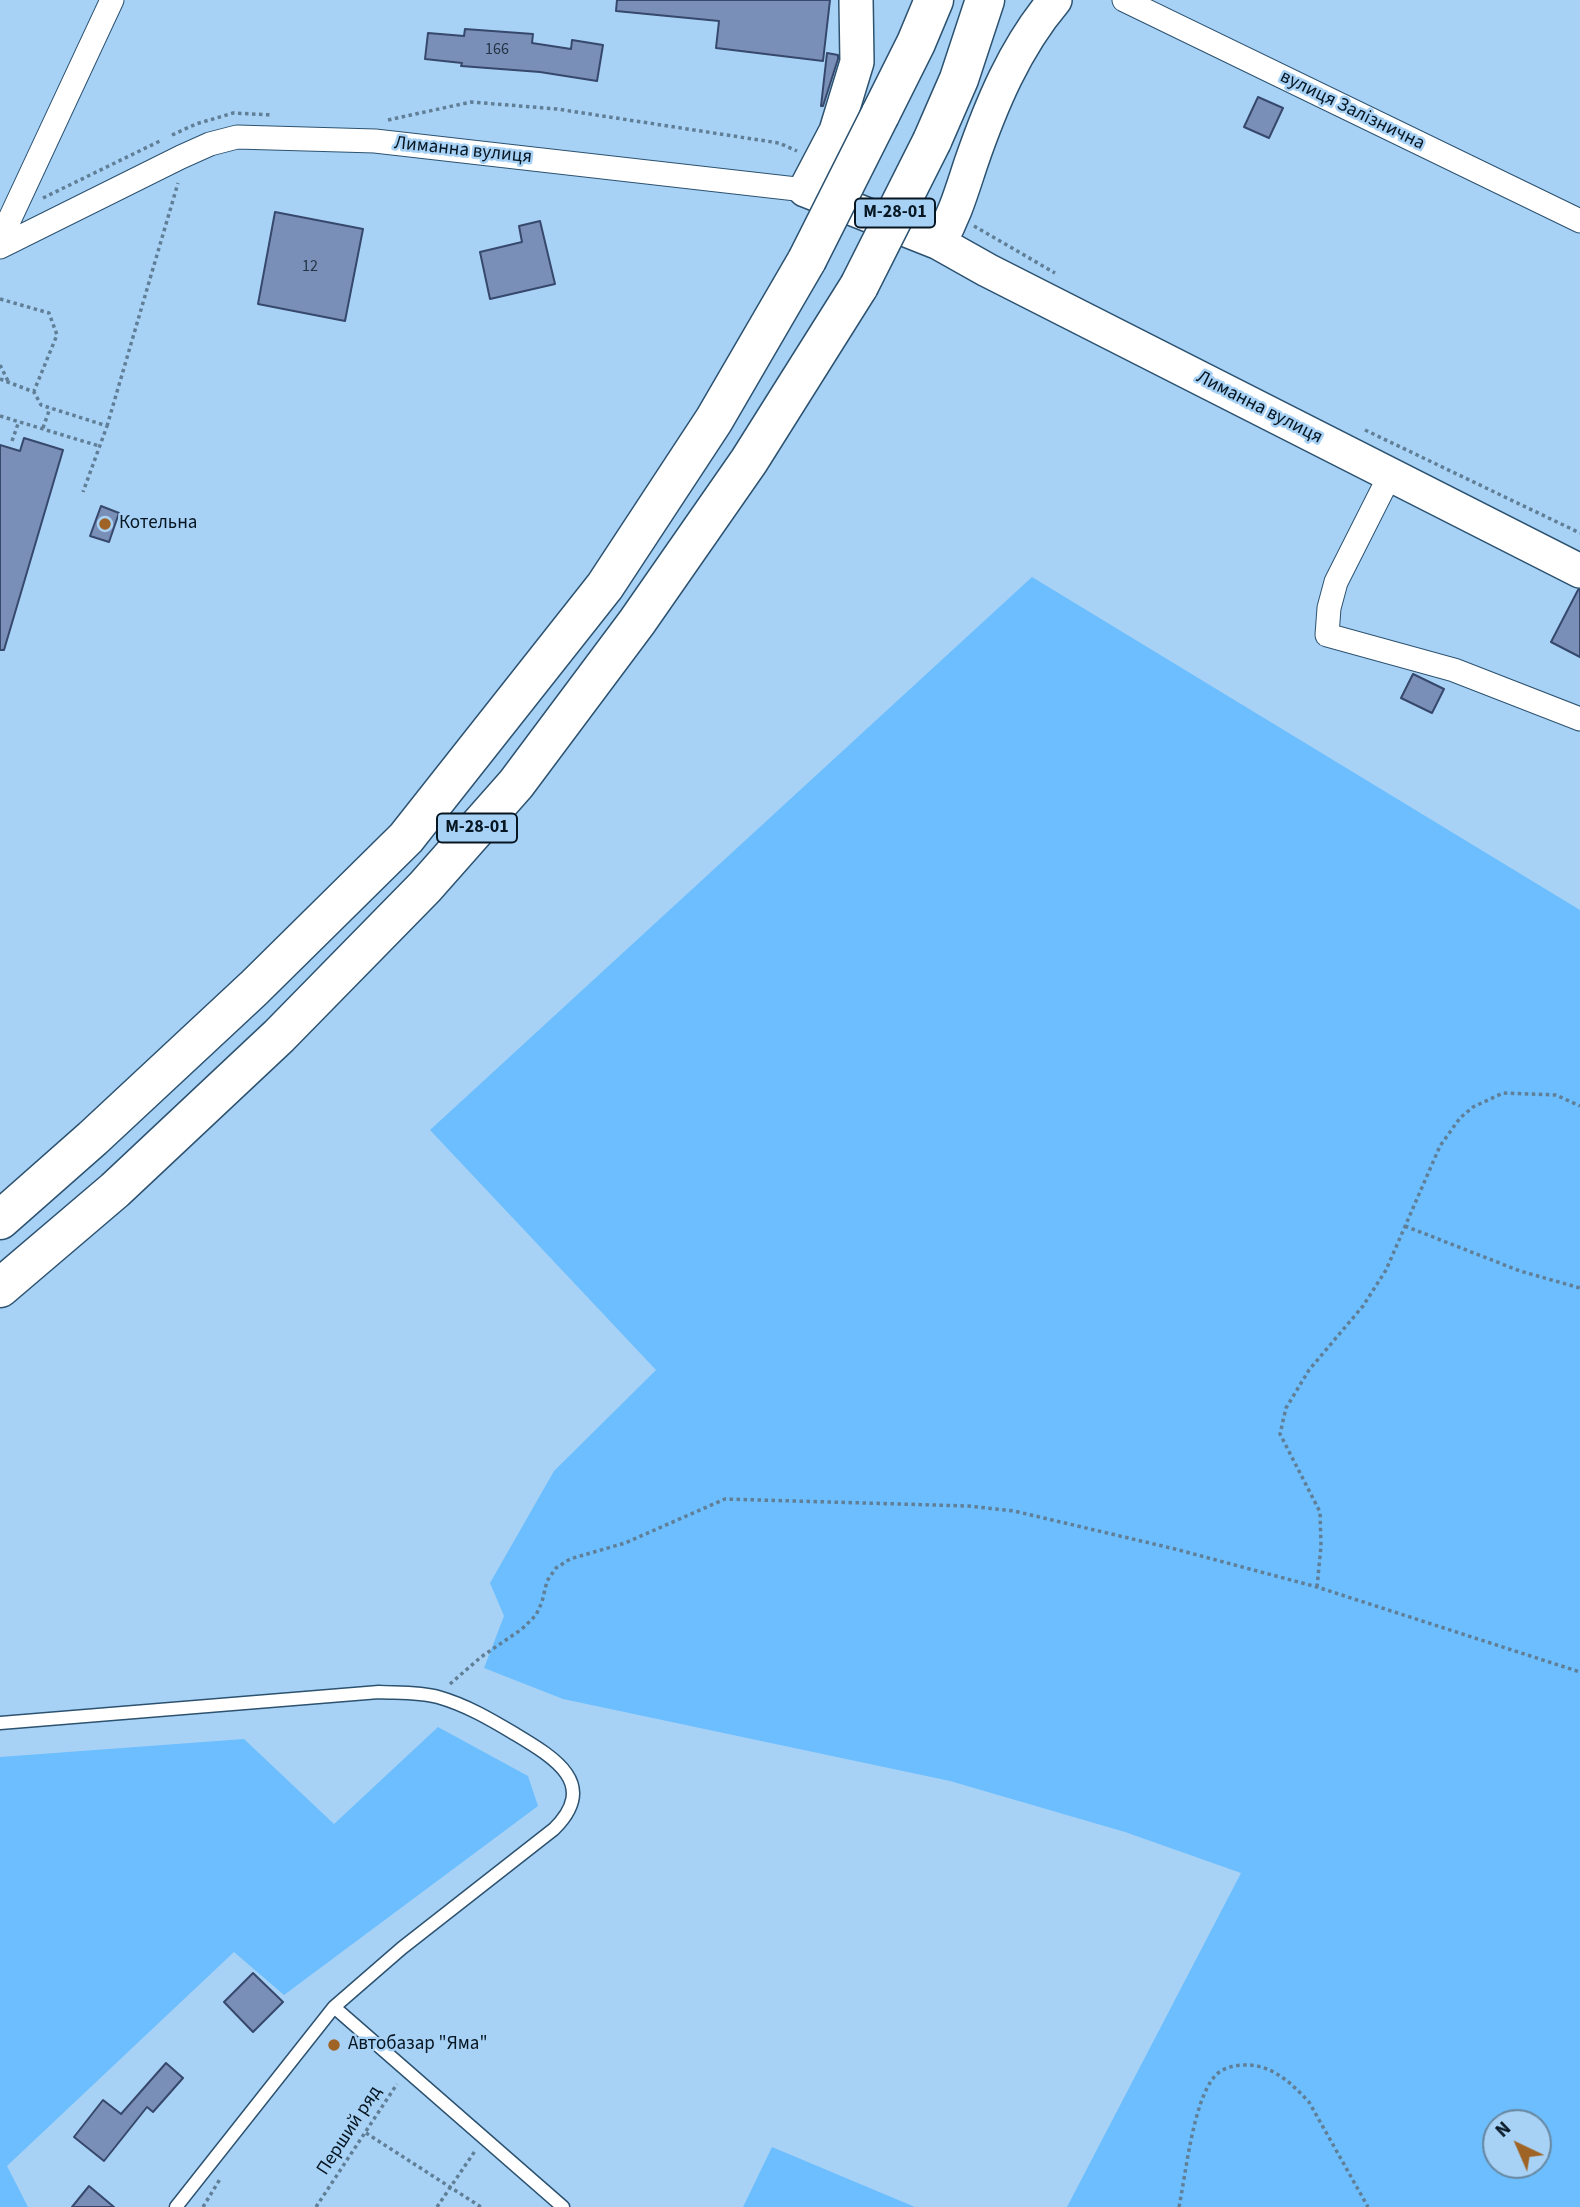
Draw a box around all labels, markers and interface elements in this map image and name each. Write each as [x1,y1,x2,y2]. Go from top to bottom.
house number: 166 [485,40,509,60]
street label: вулиця Залізнична [1276,66,1428,156]
street label: Лиманна вулиця [393,132,533,170]
road number: М-28-01 [855,198,935,228]
house number: 12 [302,257,318,277]
street label: Лиманна вулиця [1192,366,1326,450]
place label: Котельна [119,513,197,535]
marker: Котельна [97,516,113,532]
road number: М-28-01 [437,814,517,842]
place label: Автобазар "Яма" [348,2034,487,2056]
marker: Автобазар "Яма" [326,2037,342,2053]
street label: Перший ряд [313,2082,387,2180]
north arrow [1482,2109,1552,2179]
text: N [1490,2116,1517,2144]

